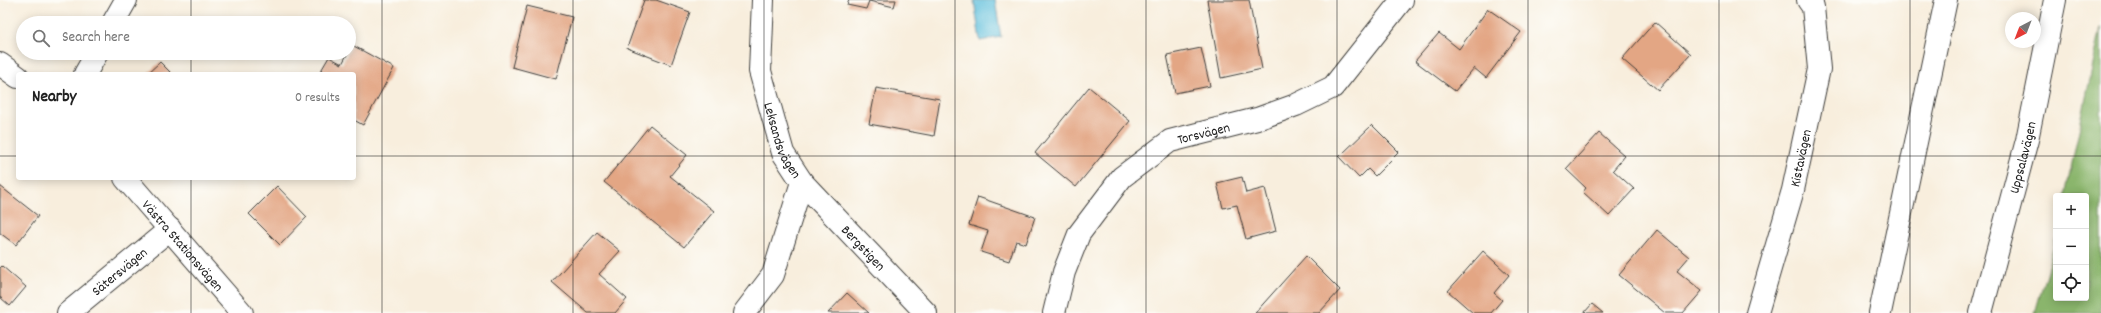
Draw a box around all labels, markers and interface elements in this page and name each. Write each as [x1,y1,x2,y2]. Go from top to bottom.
north arrow [2005,12,2041,48]
search box [16,16,356,60]
icon: search [30,27,52,49]
text: Search here [62,27,130,49]
text: Nearby [32,86,76,110]
text: 0 results [295,89,340,108]
street label: Leksandsvägen [757,100,805,183]
street label: Torsvägen [1176,118,1232,151]
street label: Uppsalavägen [2005,120,2042,196]
street label: Kistavägen [1786,128,1818,189]
map controls [2053,193,2089,301]
button: + [2053,193,2089,229]
street label: Västra Stationsvägen [136,196,227,297]
street label: Bergstigen [836,221,889,276]
button: − [2053,229,2089,265]
street label: Sätersvägen [88,243,153,302]
button: locate [2053,265,2089,301]

